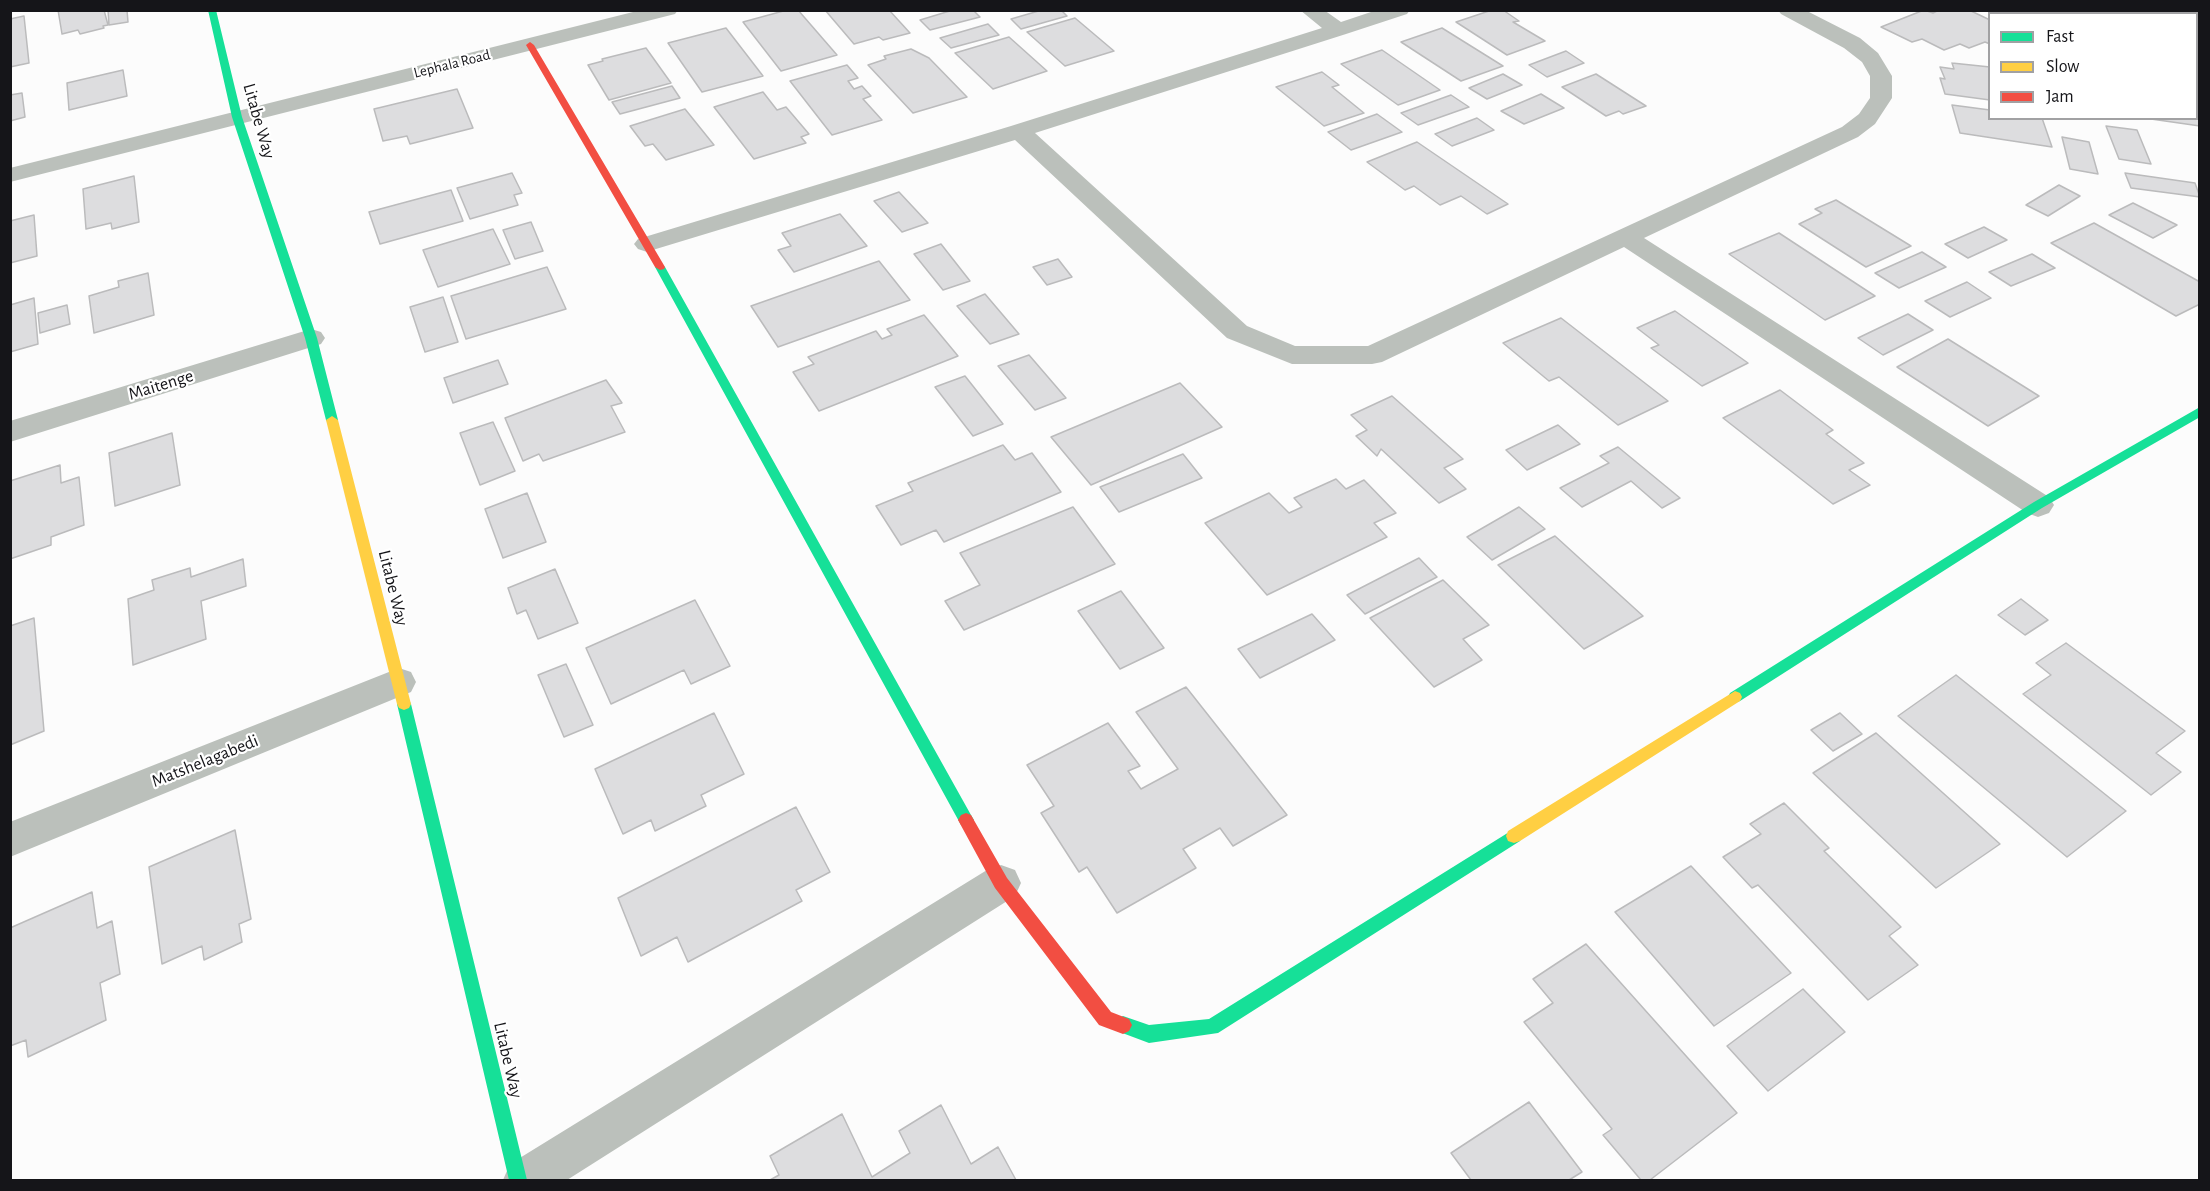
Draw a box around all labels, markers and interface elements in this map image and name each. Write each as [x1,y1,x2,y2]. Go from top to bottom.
legend [1988,12,2198,120]
text: Fast [2046,28,2074,46]
street label: Lephala Road [412,46,492,82]
text: Slow [2046,58,2079,76]
street label: Litabe Way [238,81,280,161]
text: Jam [2046,88,2074,106]
street label: Maitenge [126,365,196,405]
street label: Litabe Way [373,548,413,628]
street label: Matshelagabedi [148,730,262,792]
street label: Litabe Way [489,1020,527,1100]

